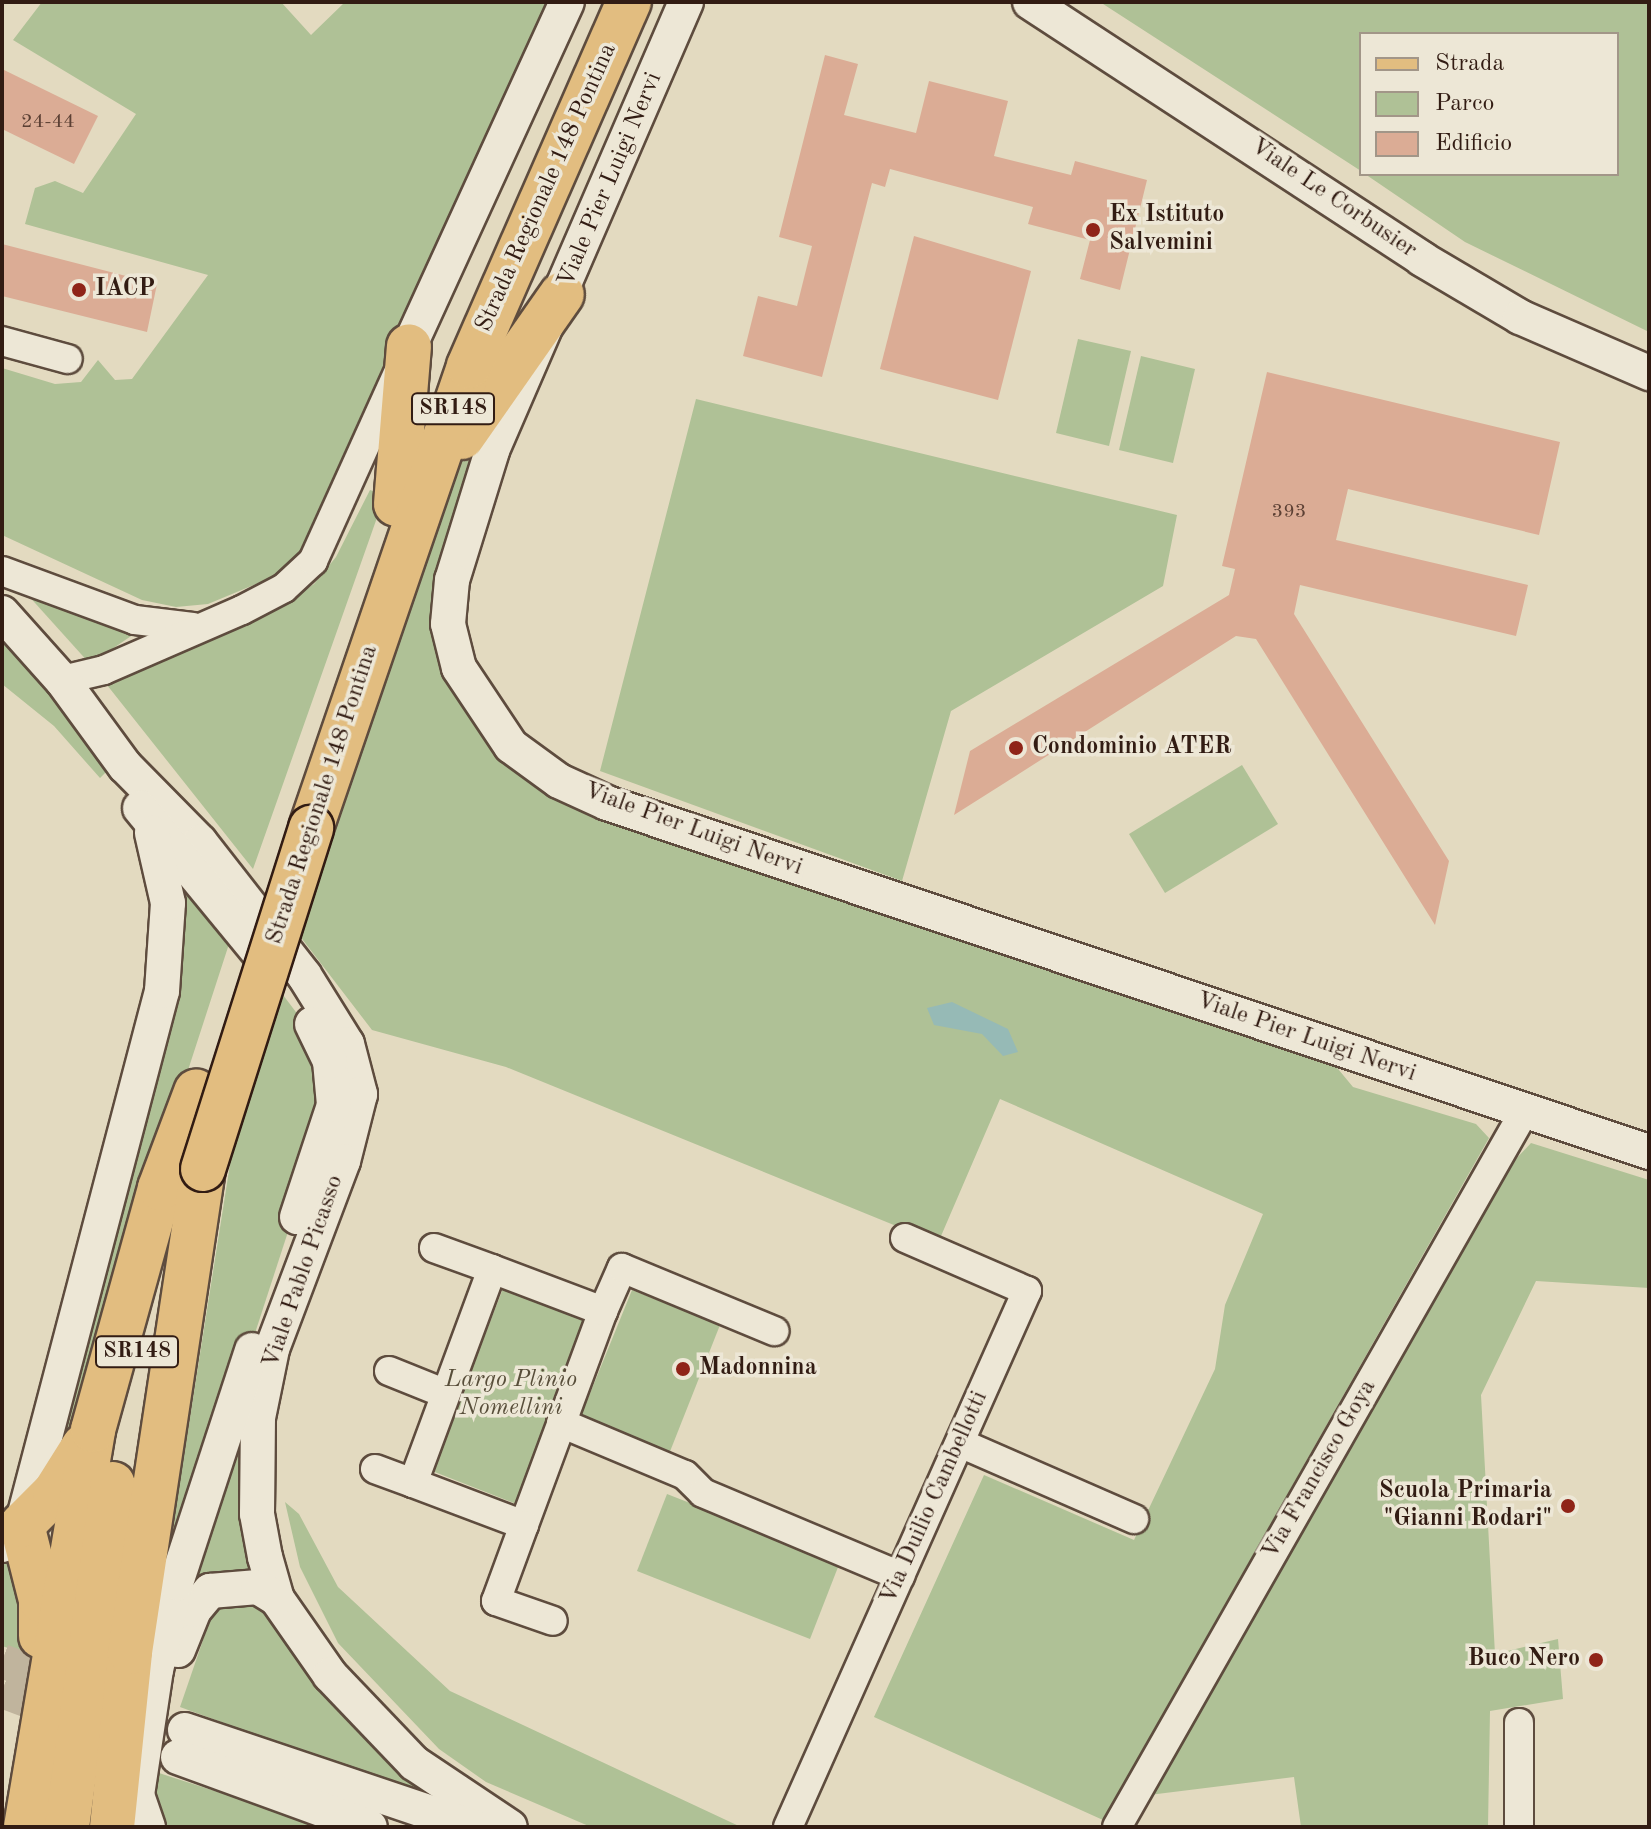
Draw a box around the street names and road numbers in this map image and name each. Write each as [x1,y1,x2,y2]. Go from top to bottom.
street label: Strada Regionale 148 Pontina [470,39,624,337]
street label: Viale Pier Luigi Nervi [553,68,669,292]
street label: Viale Le Corbusier [1244,133,1422,265]
road number: SR148 [411,391,495,427]
street label: Strada Regionale 148 Pontina [261,642,385,948]
street label: Viale Pier Luigi Nervi [580,777,806,883]
street label: Viale Pier Luigi Nervi [1192,987,1420,1089]
street label: Viale Pablo Picasso [257,1172,351,1372]
road number: SR148 [95,1334,179,1370]
street label: Via Francisco Goya [1257,1375,1383,1565]
street label: Via Duilio Cambellotti [875,1387,995,1609]

